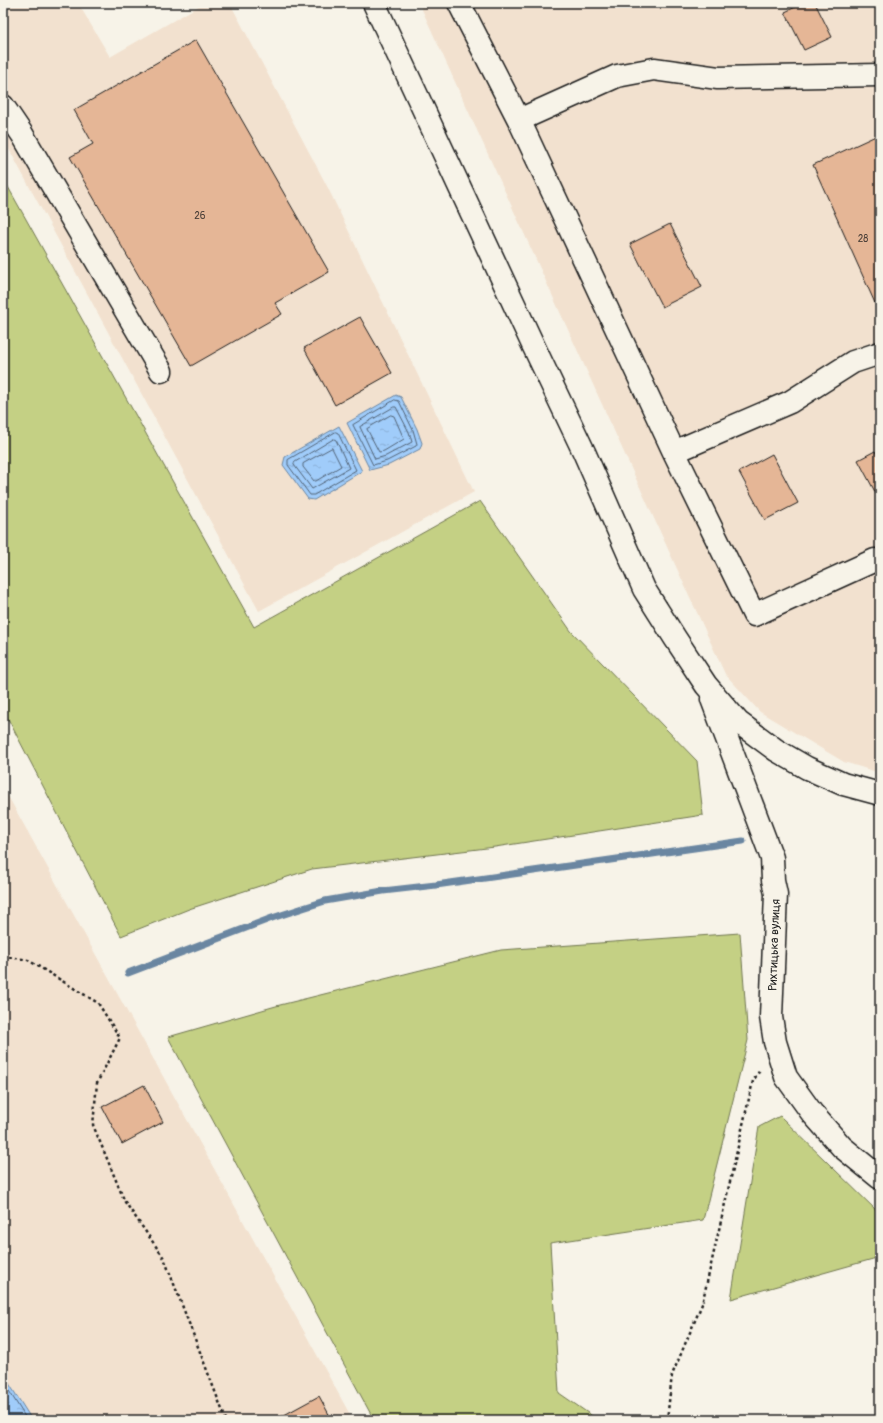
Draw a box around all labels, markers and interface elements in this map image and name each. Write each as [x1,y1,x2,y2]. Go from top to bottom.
house number: 26 [194,210,206,222]
house number: 28 [858,233,868,245]
street label: Рихтицька вулиця [765,898,784,991]

